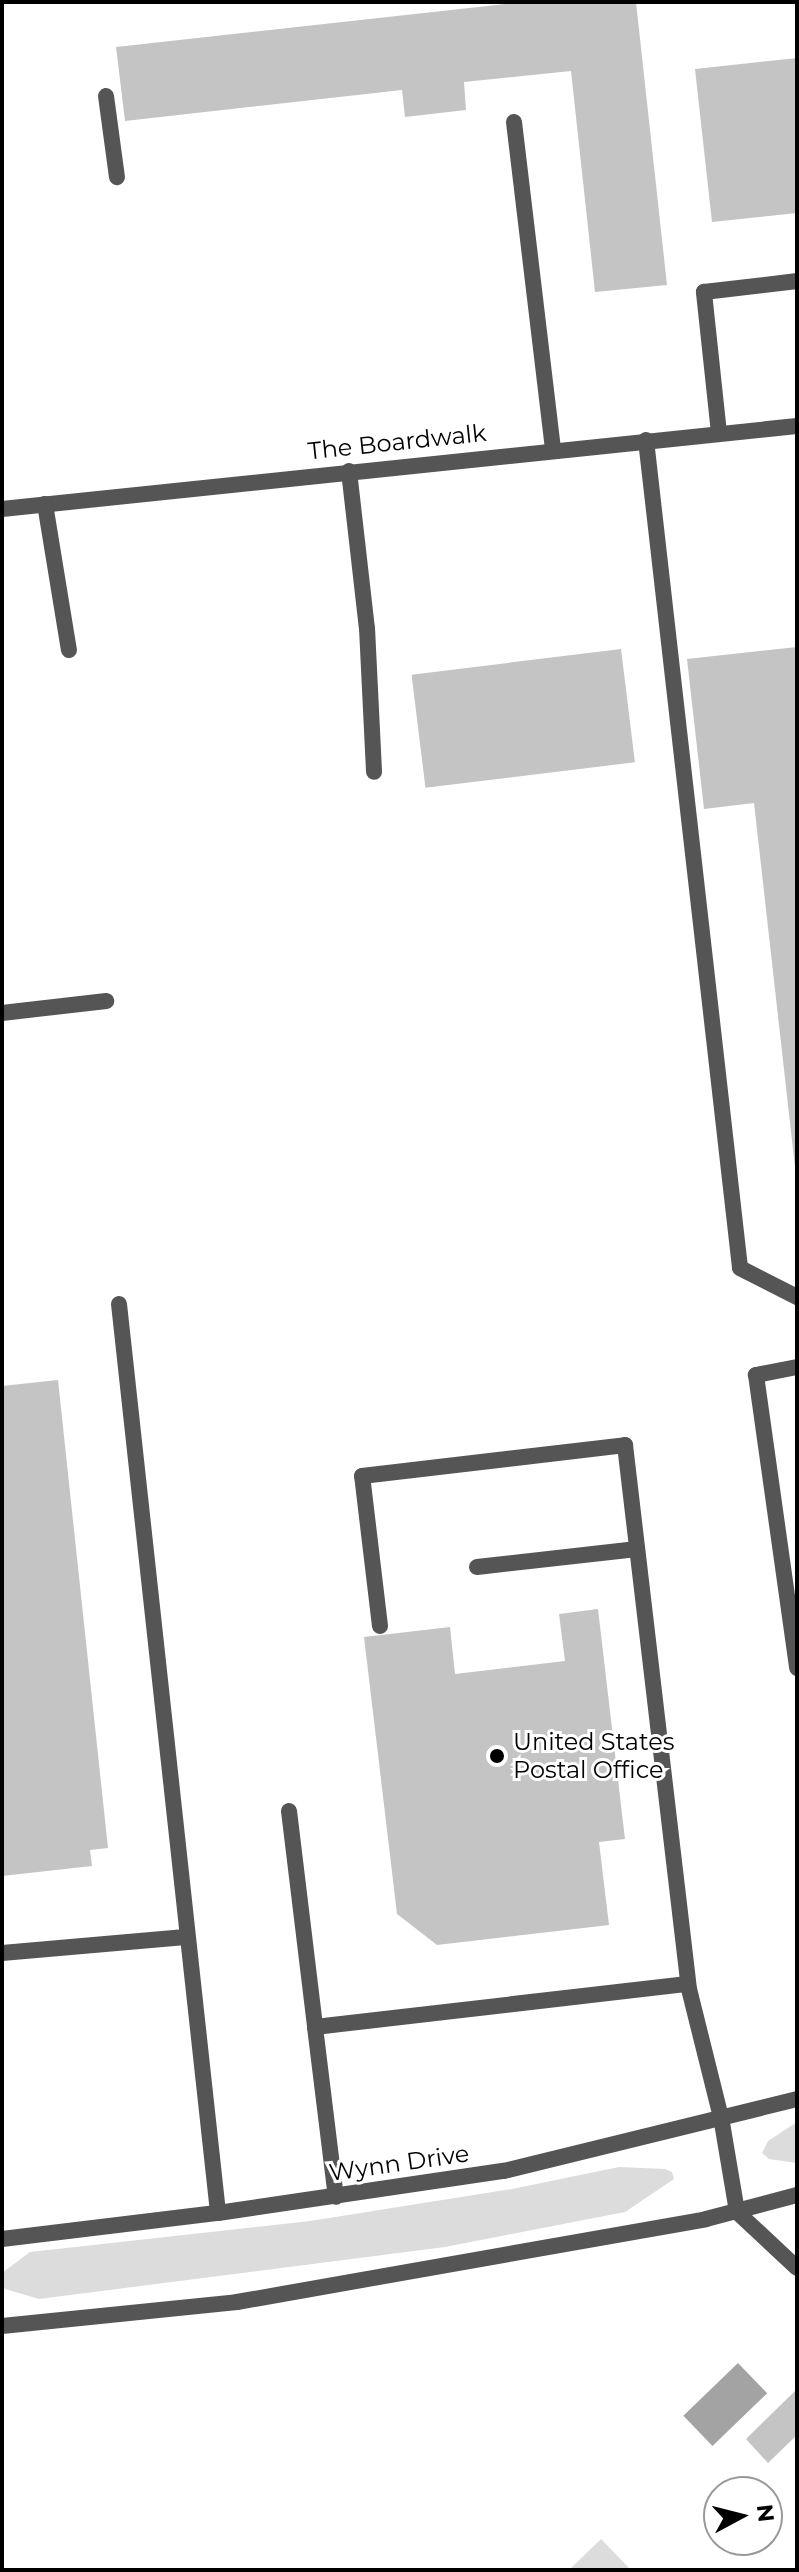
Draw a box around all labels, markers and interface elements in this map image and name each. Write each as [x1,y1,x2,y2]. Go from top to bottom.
street label: The Boardwalk [306,418,488,466]
place label: United States Postal Office [513,1728,675,1784]
marker: United States Postal Office [488,1747,506,1765]
street label: Wynn Drive [327,2139,471,2187]
north arrow [703,2476,783,2556]
text: N [751,2503,780,2524]

